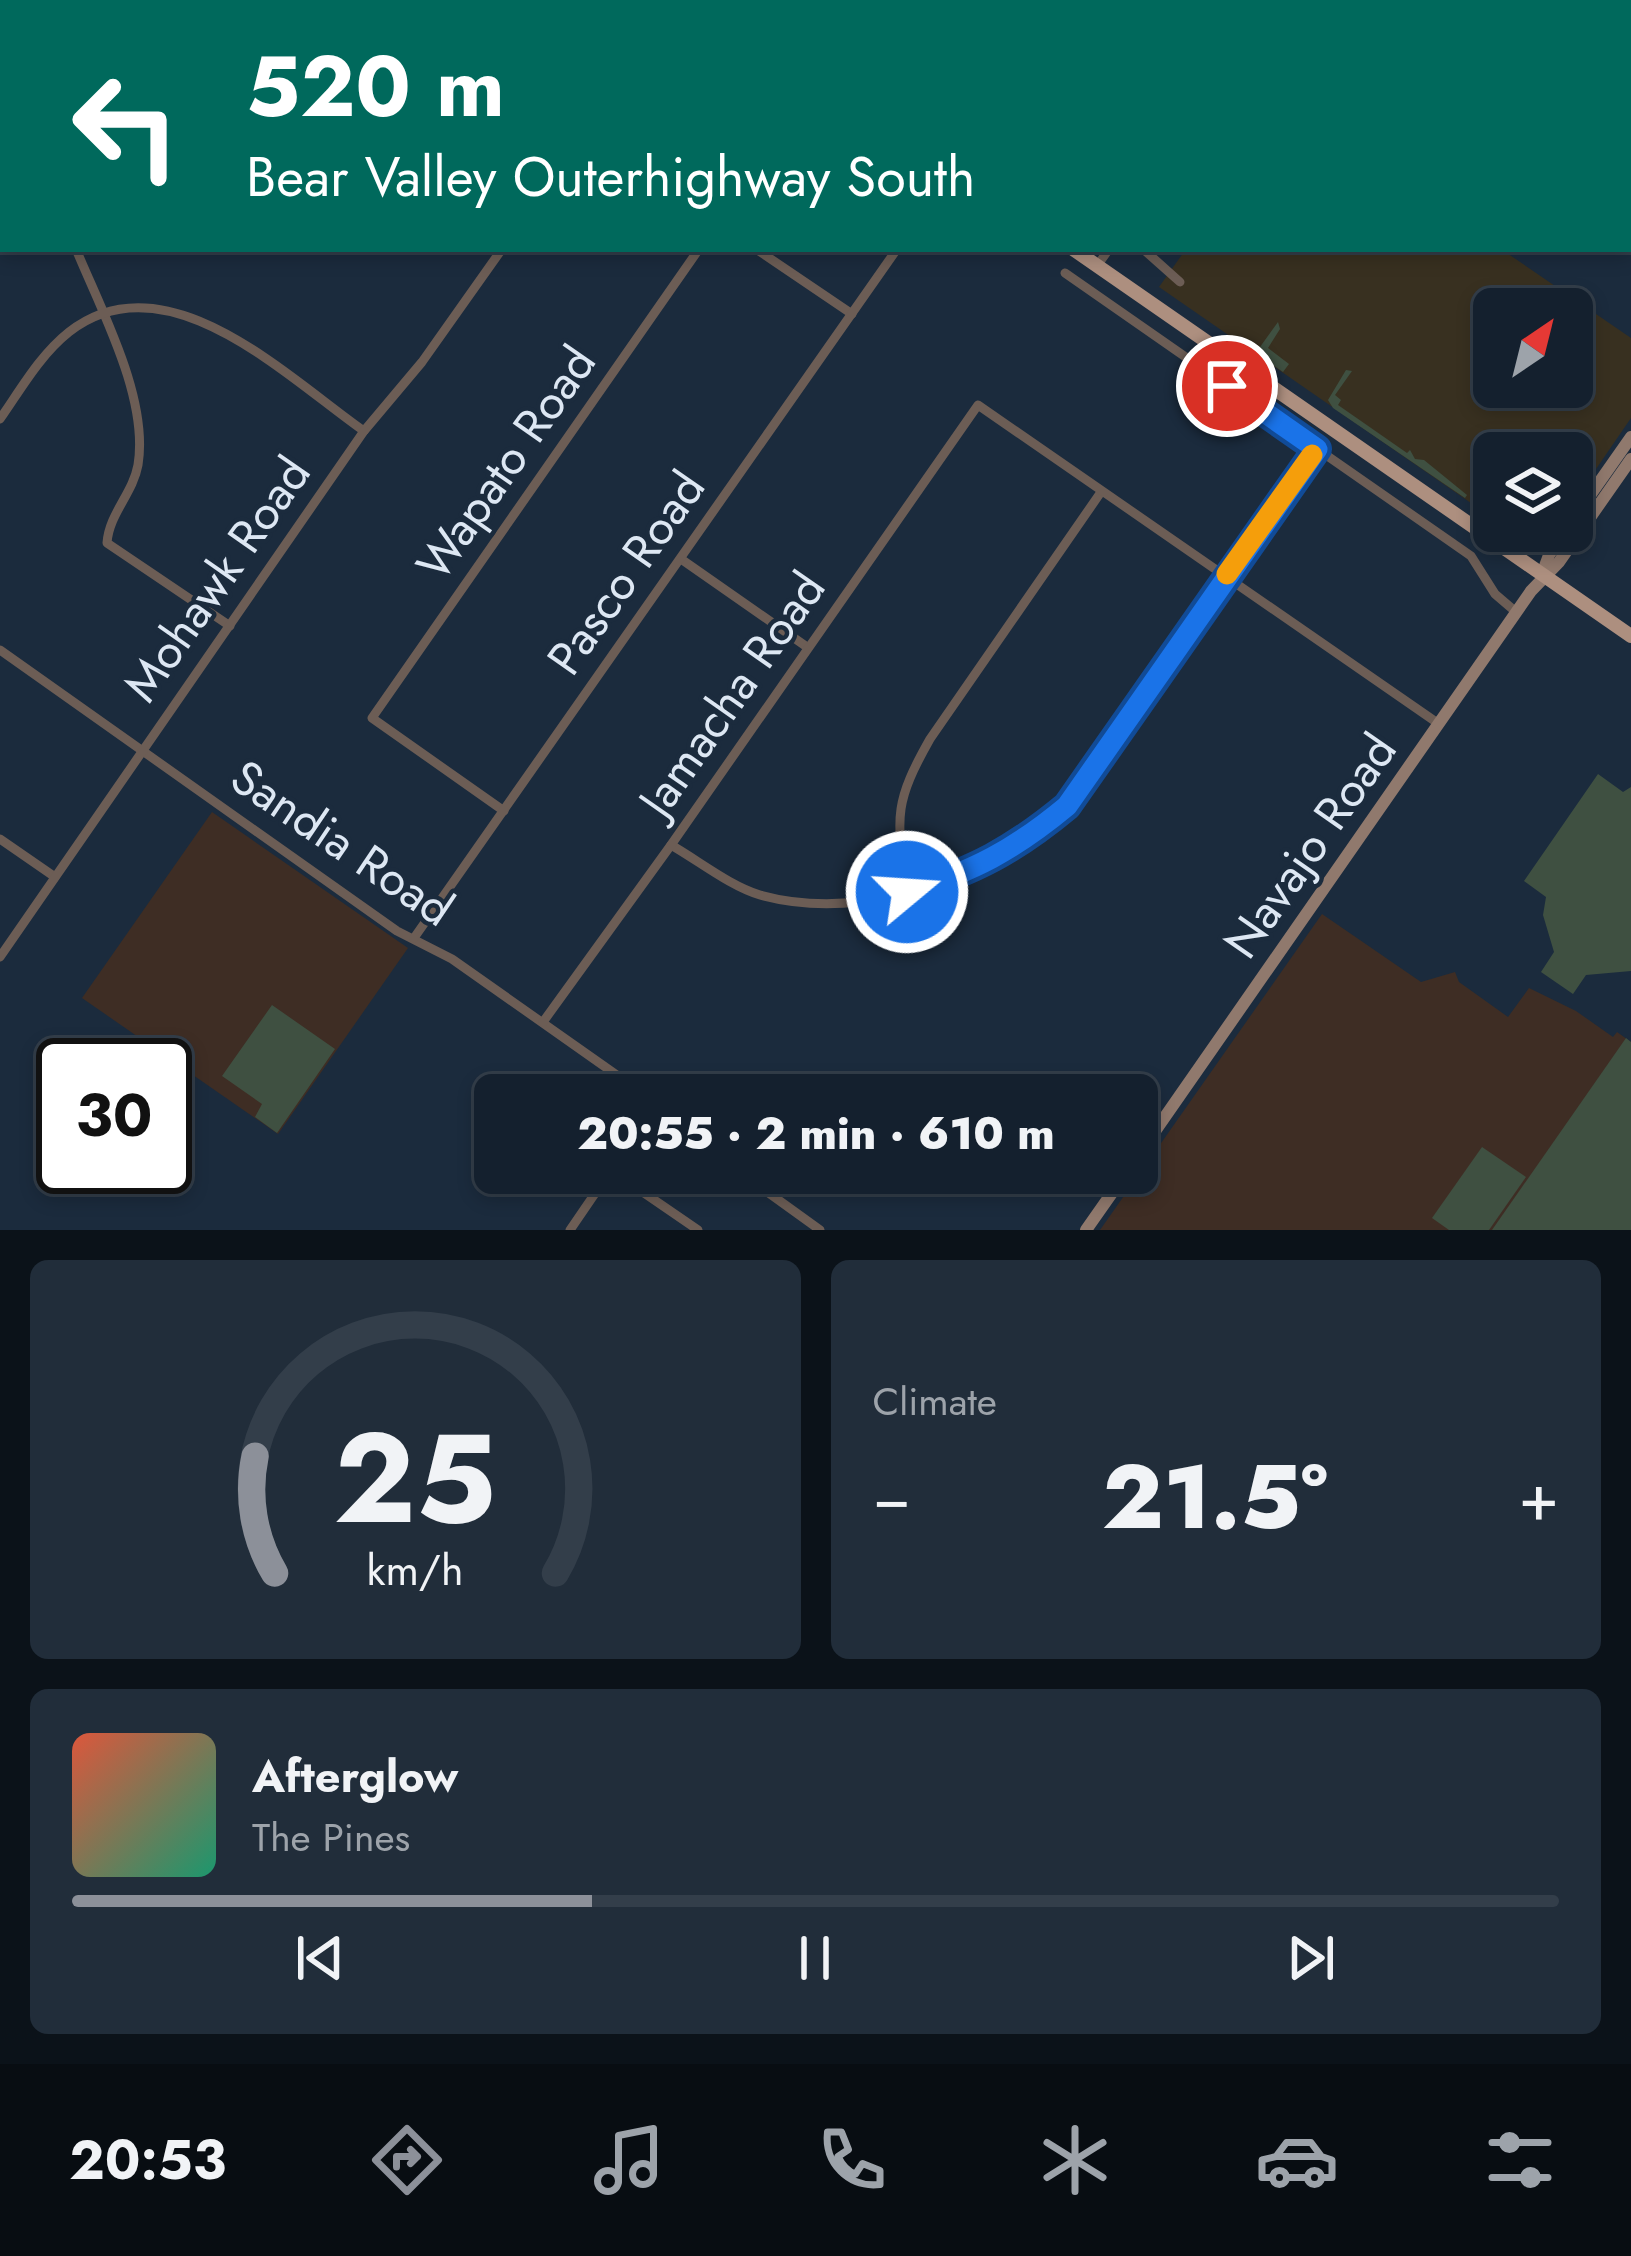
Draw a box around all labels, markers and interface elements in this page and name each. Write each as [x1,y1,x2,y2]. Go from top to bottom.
text: 520 m [246,26,505,148]
icon: left [48,48,204,204]
text: Bear Valley Outerhighway South [246,138,975,216]
north arrow [1473,288,1593,408]
map controls [1473,288,1593,552]
street label: Wapato Road [400,332,612,594]
pin [1176,335,1278,437]
icon: arrive [1194,353,1260,419]
button: layers [1473,432,1593,552]
street label: Mohawk Road [107,443,327,715]
street label: Pasco Road [531,457,721,689]
street label: Jamacha Road [619,558,842,835]
street label: Navajo Road [1207,720,1413,972]
street label: Sandia Road [217,743,467,943]
position arrow [844,829,970,955]
speed limit sign: 30 [36,1038,192,1194]
text: 20:55 · 2 min · 610 m [577,1101,1055,1166]
text: Climate [873,1373,997,1430]
text: 25 [334,1388,496,1569]
text: 21.5° [1102,1432,1328,1562]
text: − [873,1449,911,1545]
text: + [1518,1449,1559,1545]
text: km/h [367,1538,464,1600]
text: Afterglow [252,1744,458,1809]
text: The Pines [252,1809,410,1866]
icon: previous [287,1925,353,1991]
icon: pause [782,1925,848,1991]
icon: next [1278,1925,1344,1991]
icon: directions [365,2118,449,2202]
icon: music [587,2118,671,2202]
icon: phone [810,2118,894,2202]
icon: climate [1033,2118,1117,2202]
icon: car [1255,2118,1339,2202]
icon: filters [1478,2118,1562,2202]
text: 20:53 [69,2121,226,2199]

